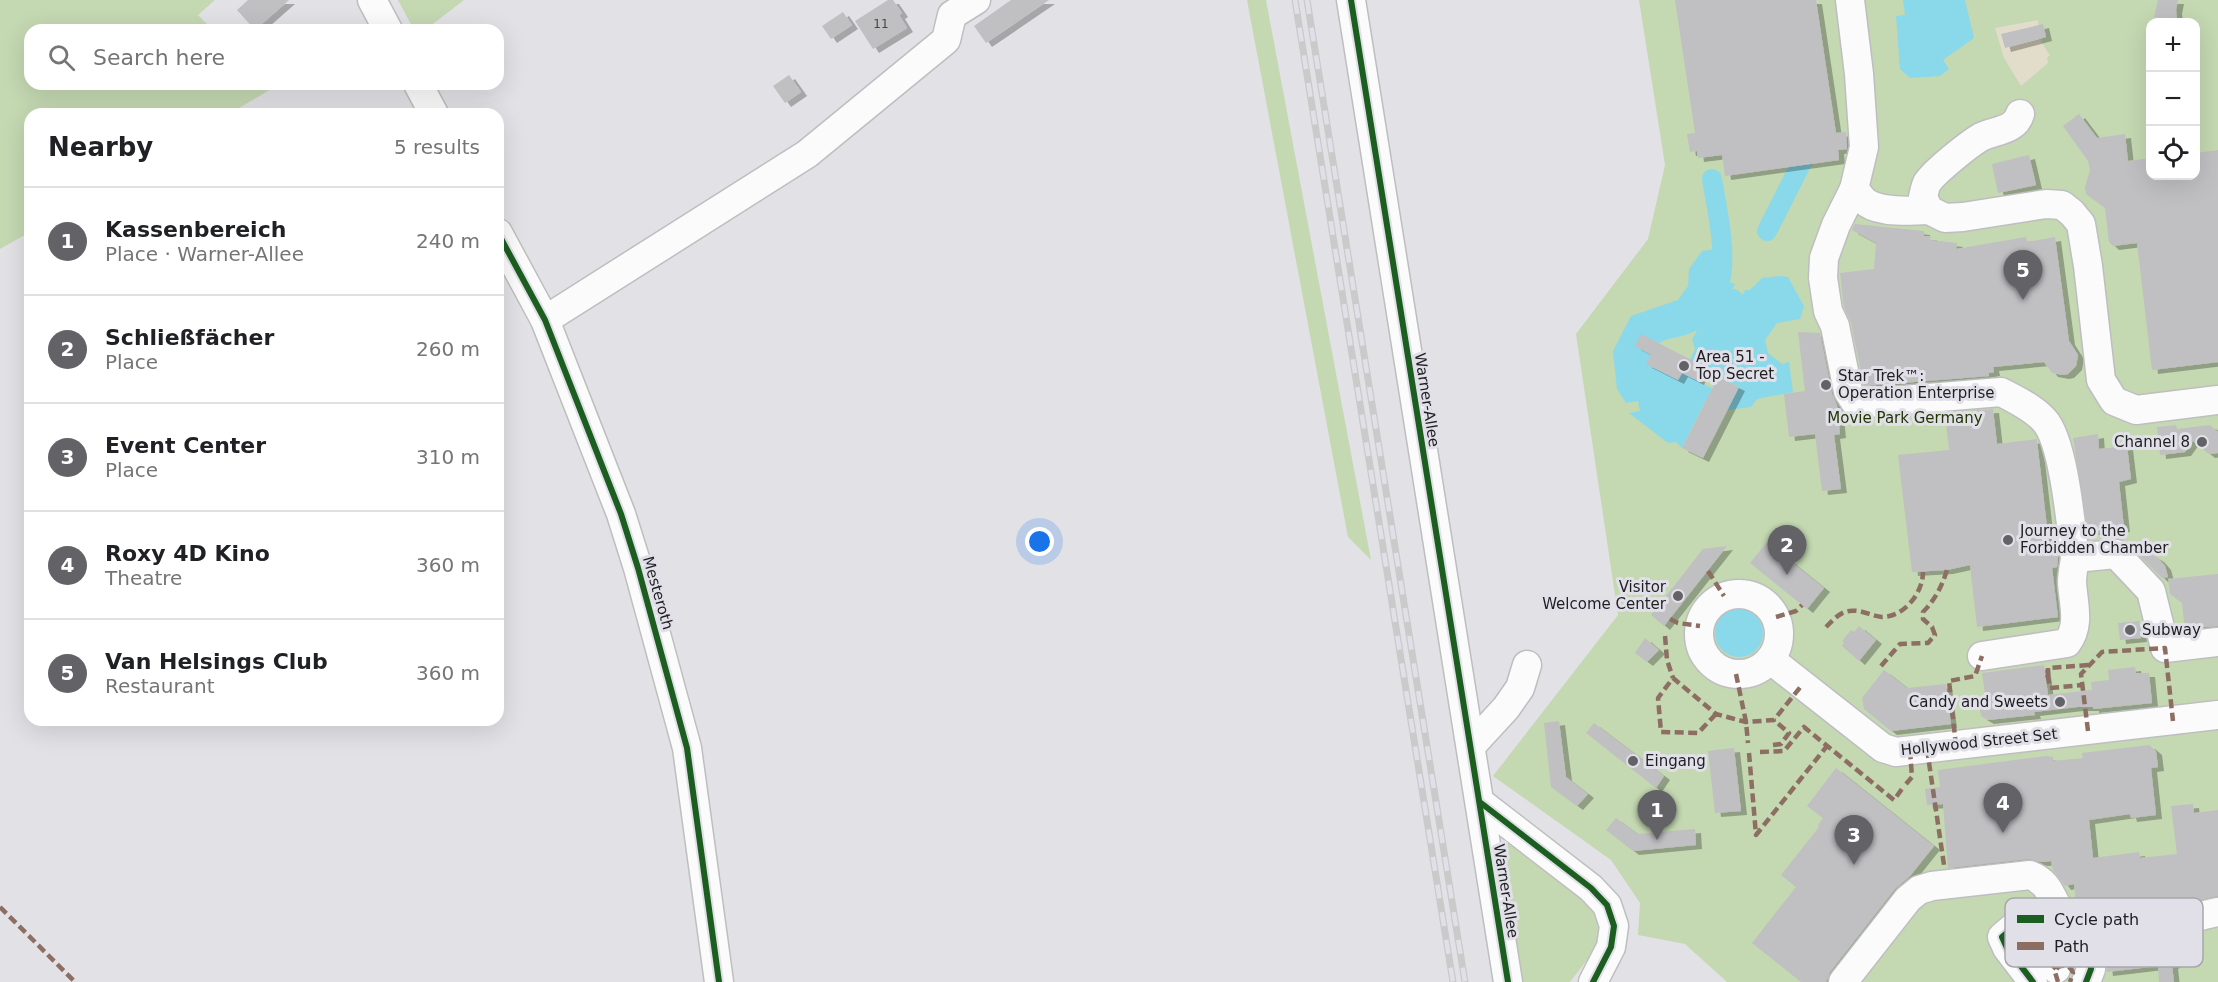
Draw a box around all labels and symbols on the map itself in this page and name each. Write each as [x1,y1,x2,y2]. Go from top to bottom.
house number: 11 [873,17,889,31]
pin: 5 [2004,250,2042,300]
place label: Area 51 - Top Secret [1695,348,1774,383]
street label: Warner-Allee [1411,352,1443,448]
marker: Area 51 - Top Secret [1677,359,1691,373]
place label: Star Trek™: Operation Enterprise [1838,367,1995,402]
marker: Star Trek™: Operation Enterprise [1819,378,1833,392]
park label: Movie Park Germany [1827,409,1983,427]
place label: Channel 8 [2114,433,2190,451]
marker: Channel 8 [2195,435,2209,449]
place label: Journey to the Forbidden Chamber [2019,522,2169,557]
pin: 2 [1768,526,1806,575]
your location [1025,527,1054,556]
marker: Journey to the Forbidden Chamber [2001,533,2015,547]
street label: Mesteroth [639,554,677,632]
place label: Visitor Welcome Center [1542,578,1667,613]
marker: Visitor Welcome Center [1671,589,1685,603]
place label: Subway [2142,621,2201,639]
marker: Subway [2123,623,2137,637]
place label: Candy and Sweets [1909,693,2048,711]
marker: Candy and Sweets [2053,695,2067,709]
street label: Hollywood Street Set [1900,725,2058,759]
place label: Eingang [1645,752,1706,770]
marker: Eingang [1626,754,1640,768]
pin: 4 [1984,784,2022,833]
pin: 1 [1638,790,1676,840]
pin: 3 [1834,816,1874,865]
street label: Warner-Allee [1490,843,1522,939]
legend [2005,898,2203,967]
text: Cycle path [2054,910,2139,929]
text: Path [2054,937,2089,956]

